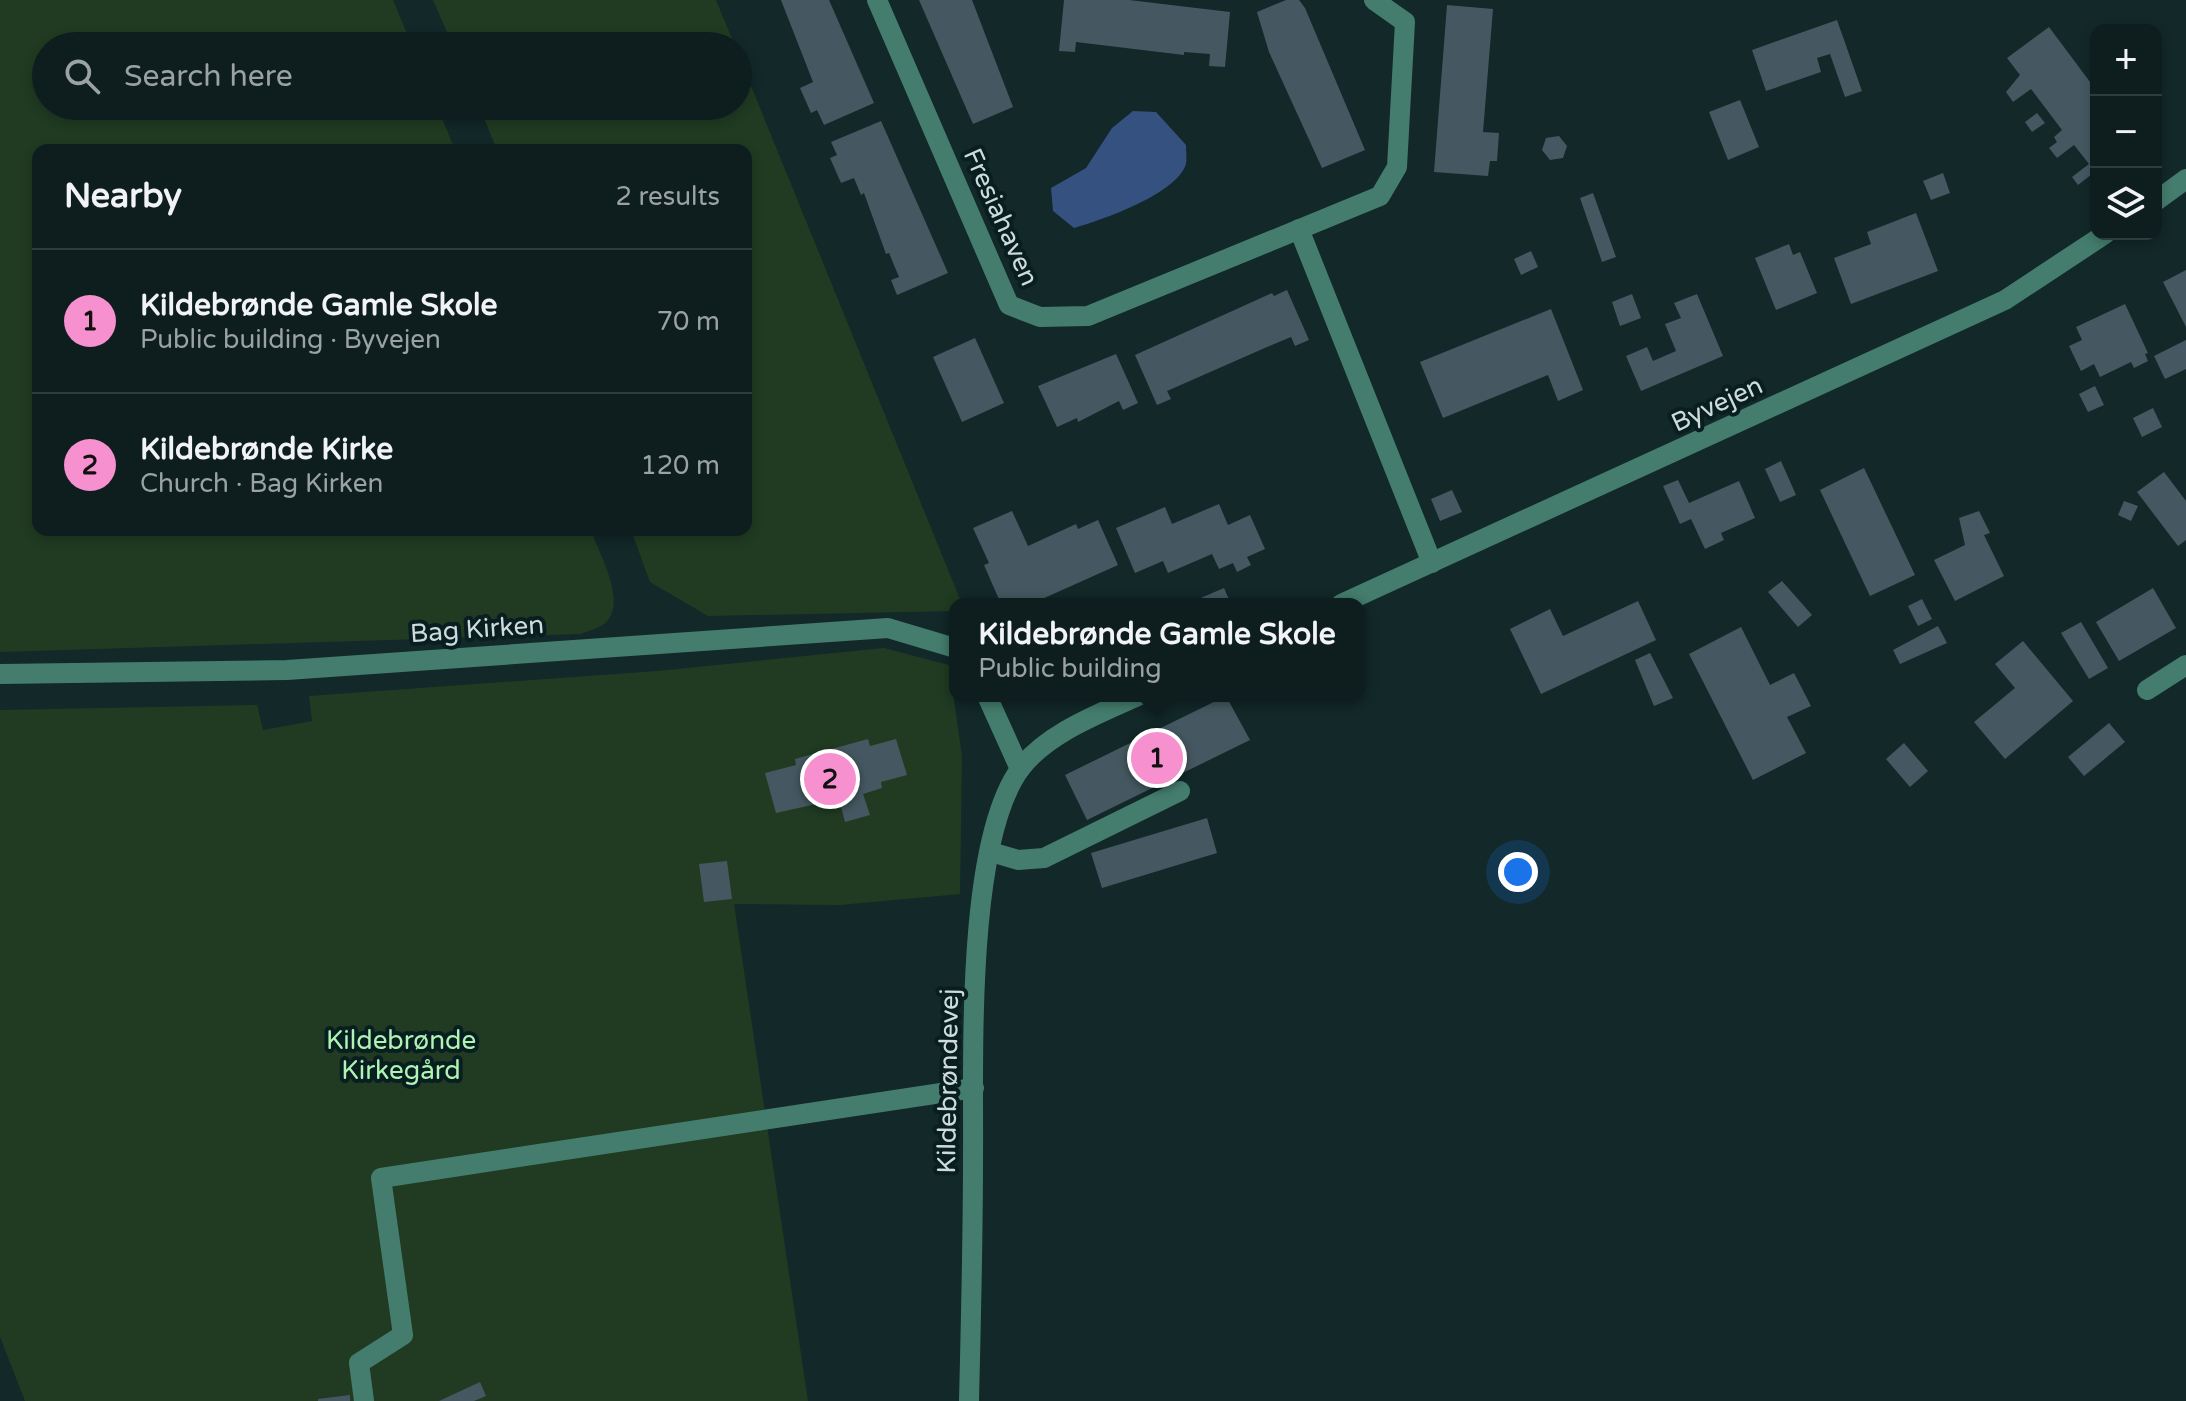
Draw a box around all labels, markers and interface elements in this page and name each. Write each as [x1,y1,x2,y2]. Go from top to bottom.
map controls [2090,24,2162,240]
button: + [2090,24,2162,96]
search box [32,32,752,120]
icon: search [60,54,104,98]
text: Search here [124,58,293,95]
button: − [2090,96,2162,168]
street label: Fresiahaven [957,143,1045,291]
button: layers [2090,168,2162,240]
text: Nearby [64,176,182,217]
text: 2 results [615,181,720,212]
text: Kildebrønde Gamle Skole [140,287,498,324]
text: 1 [82,306,98,337]
text: 70 m [657,306,720,337]
text: Public building · Byvejen [140,324,441,355]
street label: Byvejen [1666,369,1768,439]
text: Kildebrønde Kirke [140,431,393,468]
text: 2 [82,450,98,481]
text: 120 m [640,450,720,481]
text: Church · Bag Kirken [140,468,383,499]
popup [949,598,1365,702]
street label: Bag Kirken [409,609,545,649]
text: Kildebrønde Gamle Skole [978,616,1336,653]
text: Public building [978,653,1162,684]
pin: 1 [1131,728,1183,788]
pin: 2 [804,749,856,809]
your location [1498,852,1538,892]
street label: Kildebrøndevej [931,988,965,1174]
park label: Kildebrønde Kirkegård [326,1025,476,1086]

